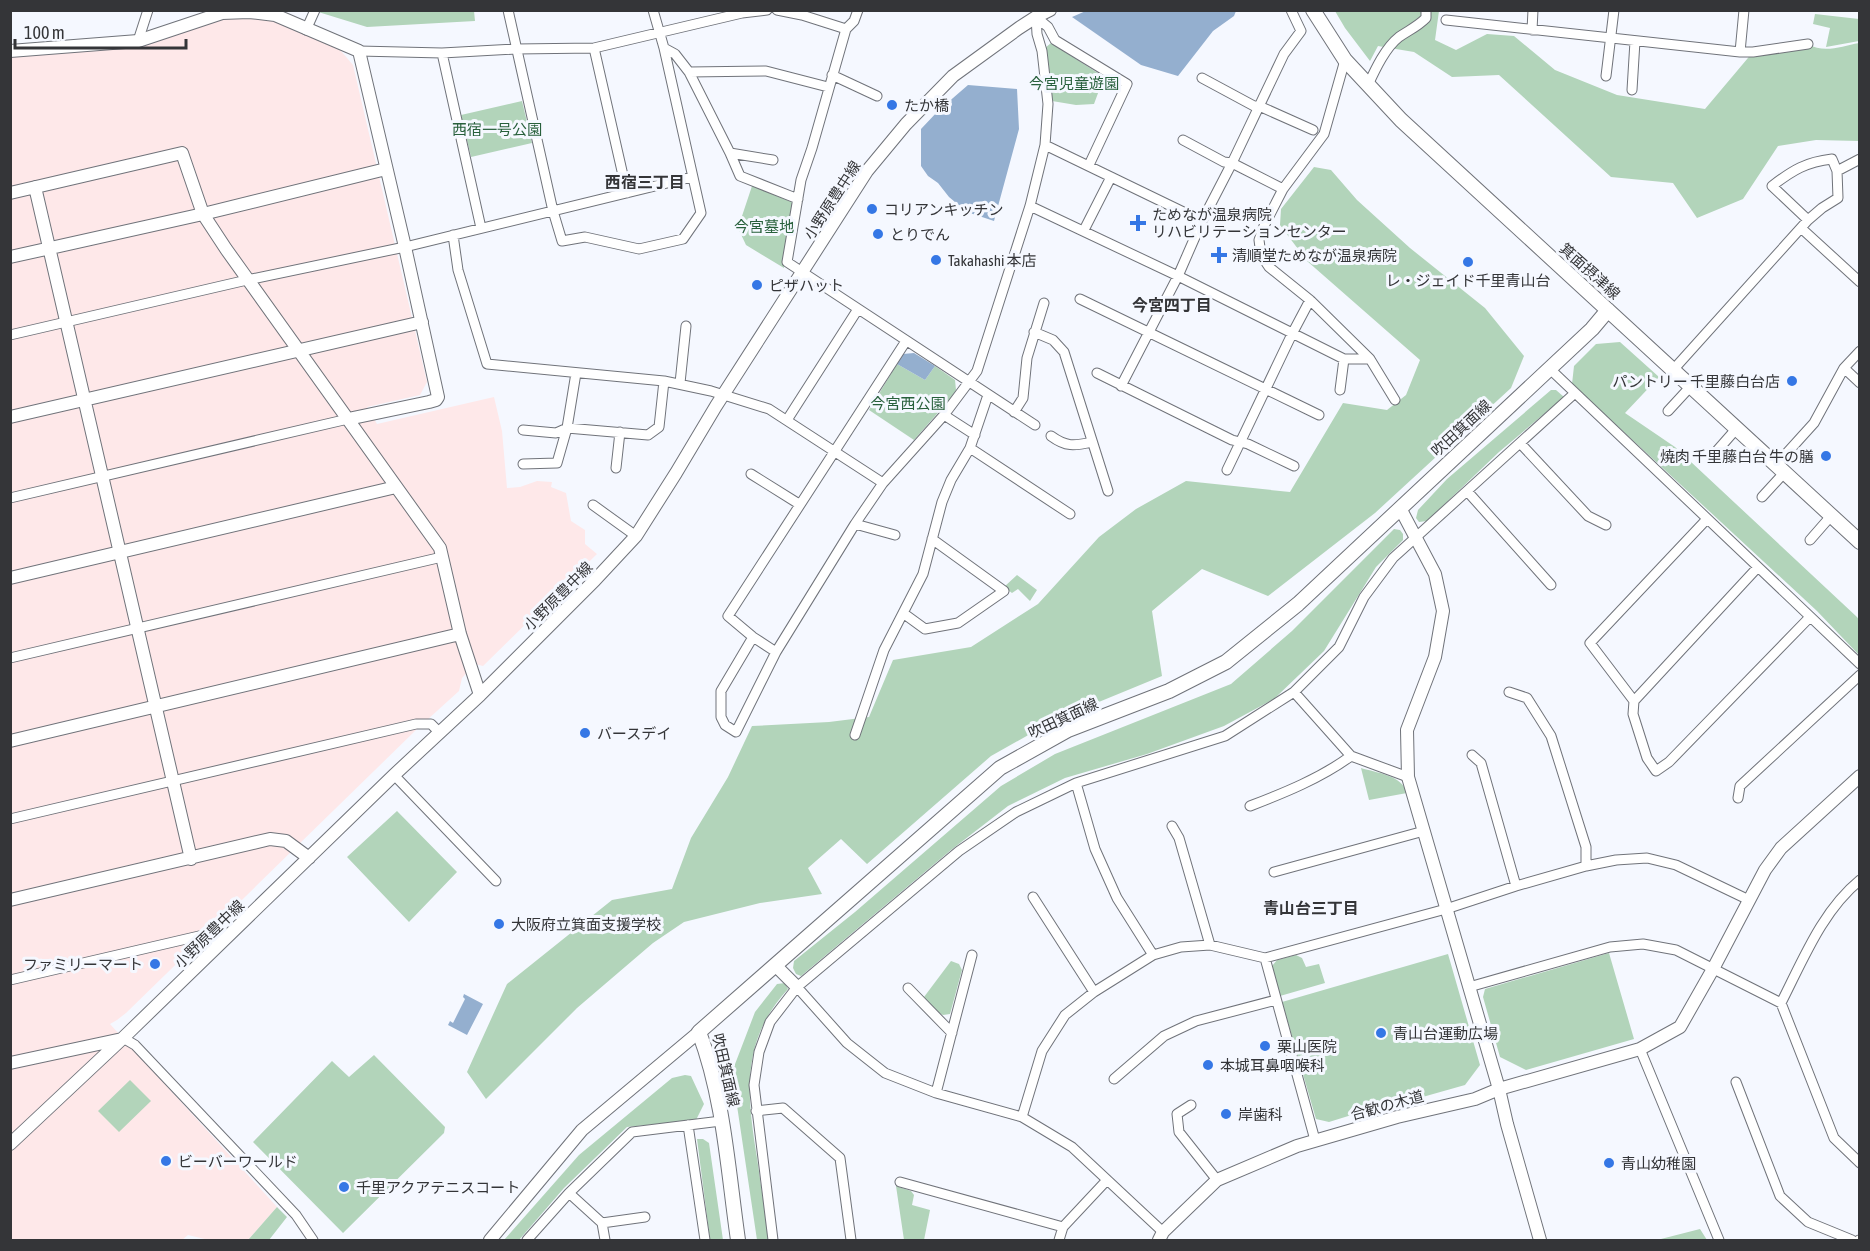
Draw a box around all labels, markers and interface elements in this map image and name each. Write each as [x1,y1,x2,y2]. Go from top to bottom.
scale bar [15,12,186,50]
text: 100 m [24,22,65,43]
park label: 今宮児童遊園 [1029,75,1119,92]
place label: たか橋 [904,97,949,114]
marker: たか橋 [885,98,899,112]
park label: 西宿一号公園 [452,121,542,138]
street label: 小野原豊中線 [800,158,864,242]
district label: 西宿三丁目 [605,173,685,191]
place label: コリアンキッチン [884,201,1003,218]
marker: コリアンキッチン [865,202,879,216]
place label: ためなが温泉病院 リハビリテーションセンター [1152,206,1347,240]
marker: ためなが温泉病院 リハビリテーションセンター [1129,214,1147,232]
park label: 今宮墓地 [734,218,794,235]
place label: とりでん [890,226,950,243]
marker: とりでん [871,227,885,241]
street label: 箕面摂津線 [1556,240,1624,302]
marker: 清順堂ためなが温泉病院 [1210,246,1228,264]
place label: 清順堂ためなが温泉病院 [1232,247,1397,264]
place label: Takahashi 本店 [948,252,1036,269]
marker: Takahashi 本店 [929,253,943,267]
marker: レ・ジェイド千里青山台 [1461,255,1475,269]
place label: レ・ジェイド千里青山台 [1385,272,1551,289]
place label: ピザハット [769,277,844,294]
marker: ピザハット [750,278,764,292]
district label: 今宮四丁目 [1132,296,1212,314]
place label: パントリー 千里藤白台店 [1612,373,1780,390]
marker: パントリー 千里藤白台店 [1785,374,1799,388]
park label: 今宮西公園 [870,395,946,412]
street label: 吹田箕面線 [1428,396,1494,460]
place label: 焼肉 千里藤白台 牛の膳 [1660,448,1814,465]
marker: 焼肉 千里藤白台 牛の膳 [1819,449,1833,463]
street label: 小野原豊中線 [520,558,596,634]
street label: 吹田箕面線 [1025,694,1101,742]
place label: バースデイ [597,725,671,742]
marker: バースデイ [578,726,592,740]
street label: 小野原豊中線 [171,897,247,971]
district label: 青山台三丁目 [1263,899,1359,917]
place label: 大阪府立箕面支援学校 [511,916,661,933]
marker: 大阪府立箕面支援学校 [492,917,506,931]
place label: ファミリーマート [23,956,143,973]
marker: ファミリーマート [148,957,162,971]
place label: 青山台運動広場 [1393,1025,1498,1042]
marker: 青山台運動広場 [1374,1026,1388,1040]
street label: 吹田箕面線 [709,1032,743,1108]
place label: 栗山医院 [1277,1038,1337,1055]
marker: 栗山医院 [1258,1039,1272,1053]
place label: 本城耳鼻咽喉科 [1220,1057,1325,1074]
marker: 本城耳鼻咽喉科 [1201,1058,1215,1072]
street label: 合歓の木道 [1349,1087,1425,1123]
place label: 岸歯科 [1238,1106,1283,1123]
marker: 岸歯科 [1219,1107,1233,1121]
place label: ビーバーワールド [178,1153,298,1170]
marker: ビーバーワールド [159,1154,173,1168]
place label: 青山幼稚園 [1621,1155,1696,1172]
marker: 青山幼稚園 [1602,1156,1616,1170]
place label: 千里アクアテニスコート [356,1179,520,1196]
marker: 千里アクアテニスコート [337,1180,351,1194]

